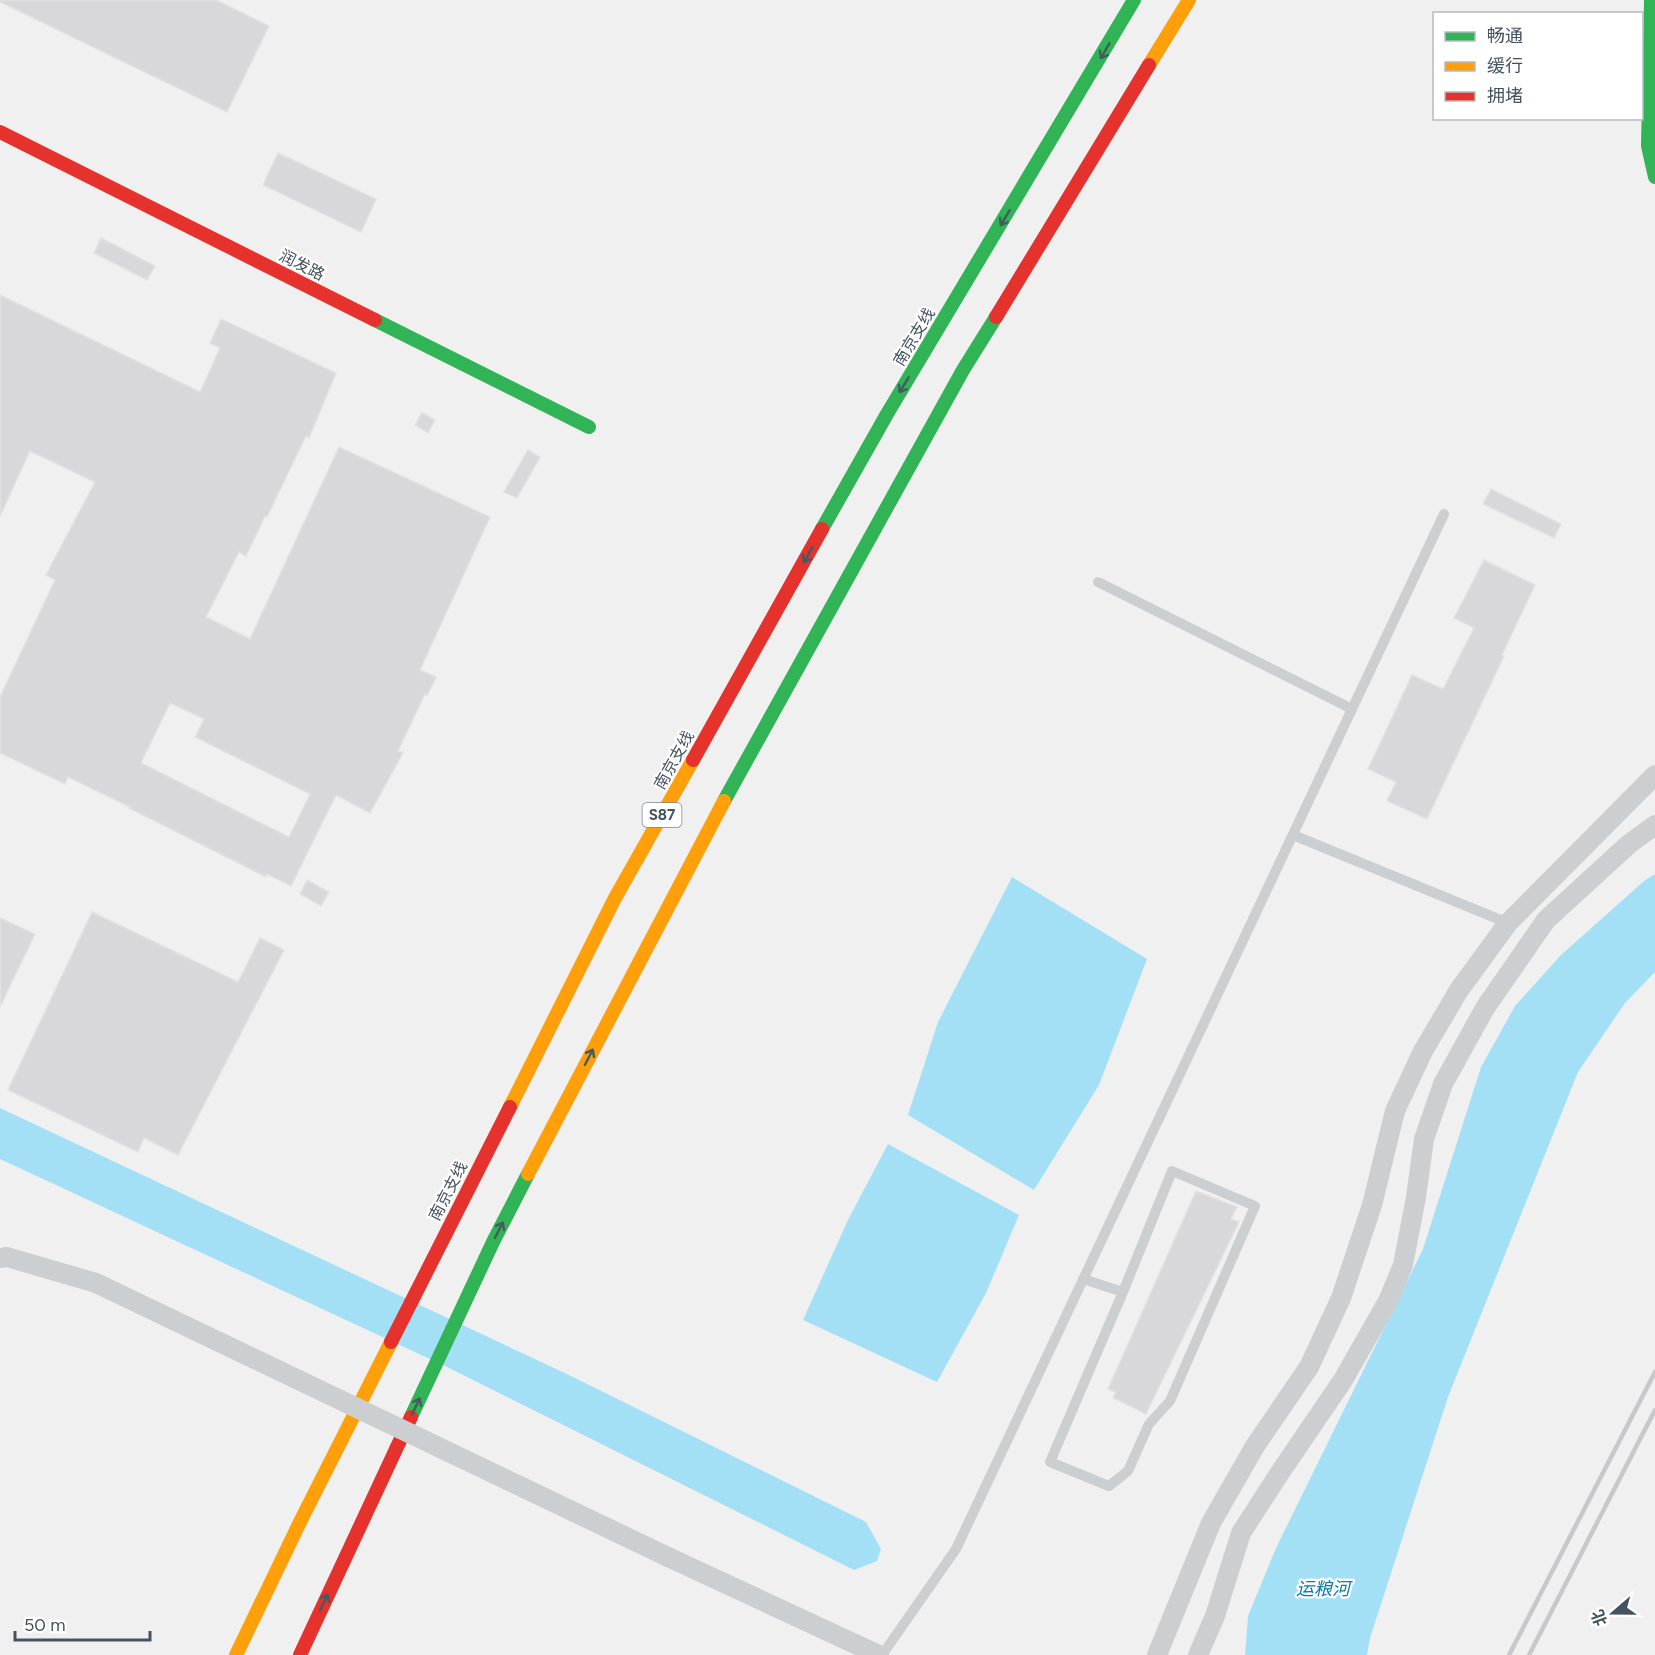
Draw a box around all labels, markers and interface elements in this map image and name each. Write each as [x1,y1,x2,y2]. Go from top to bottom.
legend [1433,12,1643,120]
text: 畅通 [1487,25,1523,47]
one-way arrow [1099,42,1111,59]
text: 缓行 [1487,55,1523,77]
text: 拥堵 [1487,85,1523,107]
one-way arrow [998,209,1010,226]
street label: 润发路 [276,246,328,284]
street label: 南京支线 [889,305,939,369]
one-way arrow [898,376,910,393]
one-way arrow [802,545,813,563]
street label: 南京支线 [650,727,698,793]
road number: S87 [642,803,682,827]
one-way arrow [583,1049,595,1066]
street label: 南京支线 [425,1158,471,1224]
one-way arrow [493,1222,505,1239]
one-way arrow [411,1398,423,1416]
water label: 运粮河 [1296,1578,1353,1600]
north arrow [1583,1583,1643,1643]
one-way arrow [319,1594,331,1612]
scale bar [15,1604,150,1642]
text: 北 [1588,1607,1611,1629]
text: 50 m [24,1614,66,1636]

